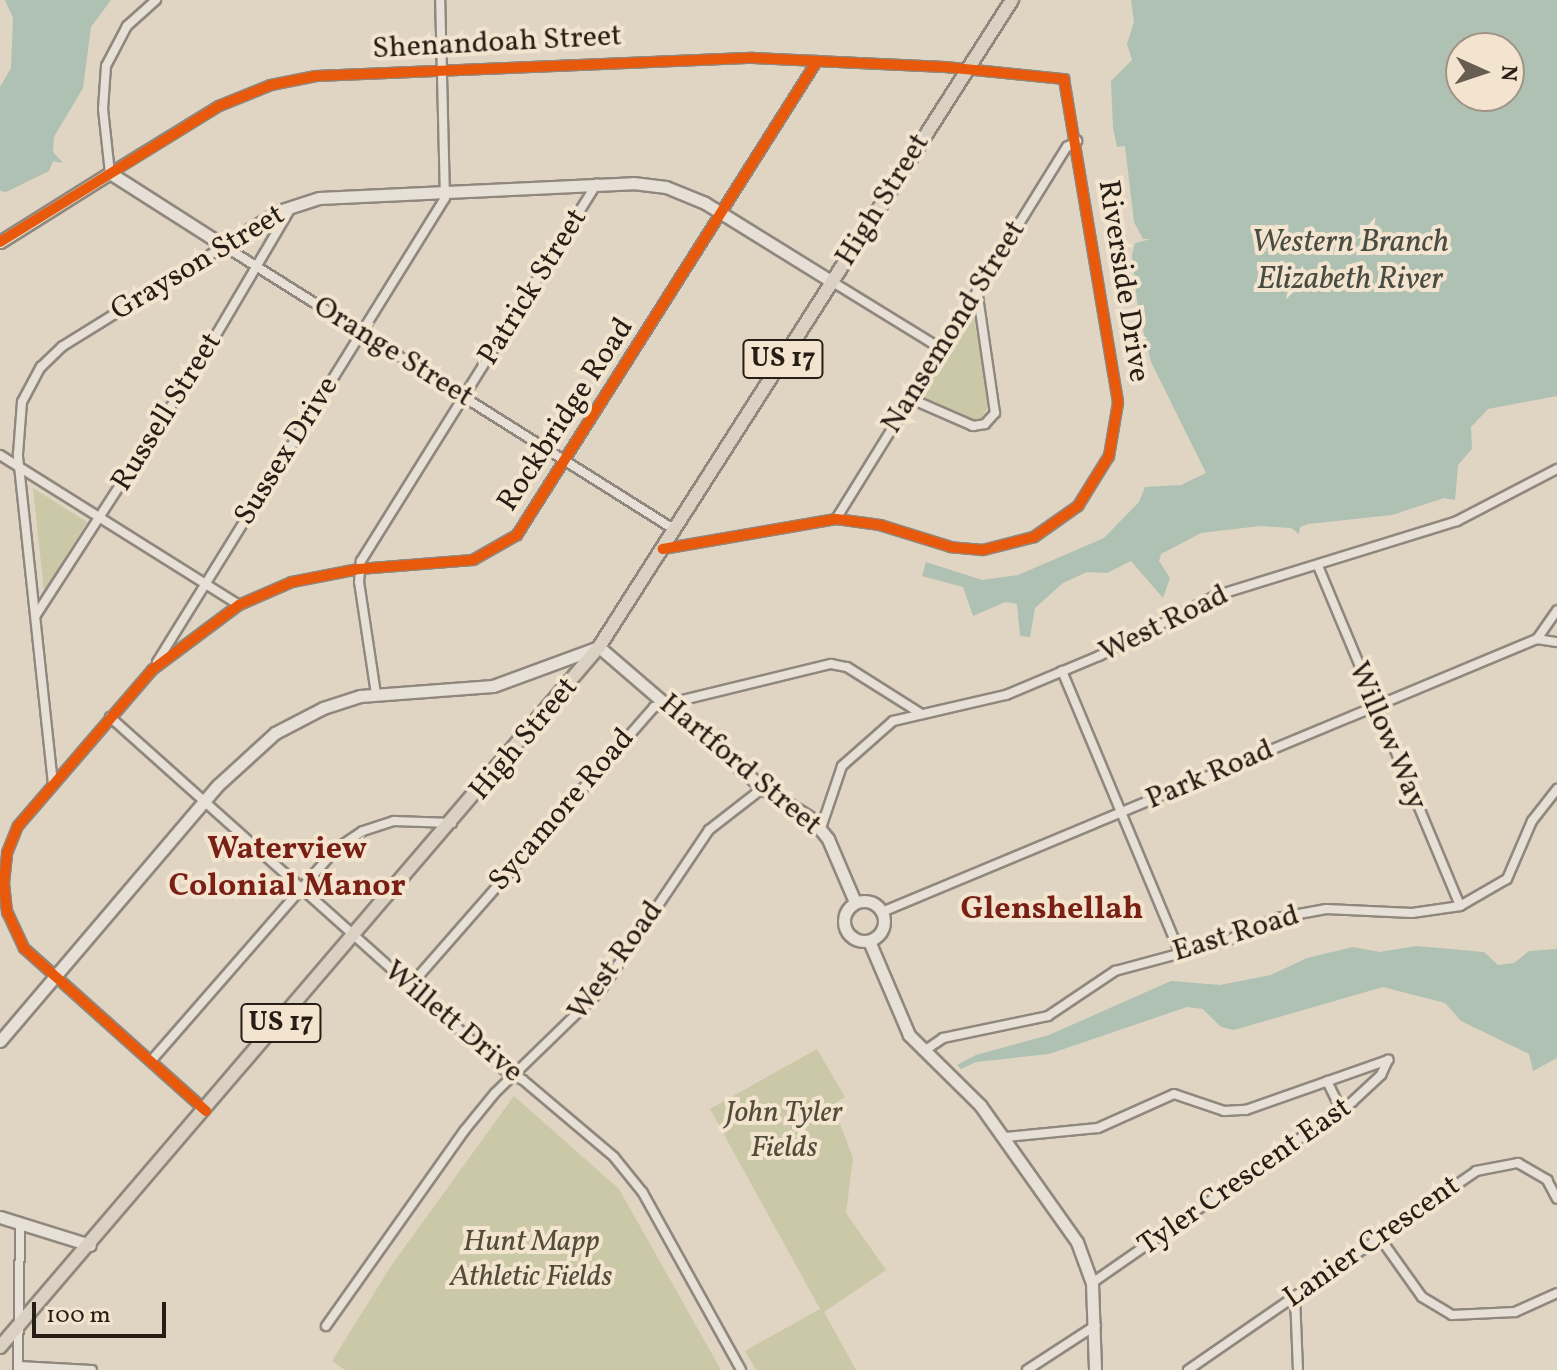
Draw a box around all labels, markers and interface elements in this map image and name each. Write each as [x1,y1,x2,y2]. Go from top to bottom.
street label: Shenandoah Street [371,18,623,68]
north arrow [1445,32,1525,112]
text: N [1492,64,1523,82]
street label: High Street [828,127,938,273]
street label: Riverside Drive [1089,177,1157,385]
street label: Grayson Street [105,197,291,329]
street label: Patrick Street [471,202,595,372]
street label: Nansemond Street [874,214,1034,440]
water label: Western Branch Elizabeth River [1251,225,1449,300]
street label: Orange Street [306,289,480,415]
street label: Rockbridge Road [490,312,642,518]
street label: Russell Street [104,326,230,498]
road number: US 17 [741,335,825,383]
street label: Sussex Drive [227,370,347,532]
street label: West Road [1094,577,1234,671]
street label: Willow Way [1339,656,1435,816]
street label: High Street [462,670,586,808]
street label: Hartford Street [651,687,829,843]
street label: Sycamore Road [482,721,642,899]
street label: Park Road [1141,732,1279,818]
district label: Waterview Colonial Manor [168,832,406,907]
district label: Glenshellah [961,891,1143,929]
street label: West Road [561,894,671,1028]
street label: East Road [1169,898,1303,970]
street label: Willett Drive [376,953,530,1091]
road number: US 17 [239,999,323,1047]
street label: Tyler Crescent East [1132,1090,1358,1264]
park label: John Tyler Fields [725,1095,843,1166]
street label: Lanier Crescent [1277,1168,1467,1316]
park label: Hunt Mapp Athletic Fields [450,1224,612,1294]
scale bar [36,1286,170,1336]
text: 100 m [46,1299,111,1333]

